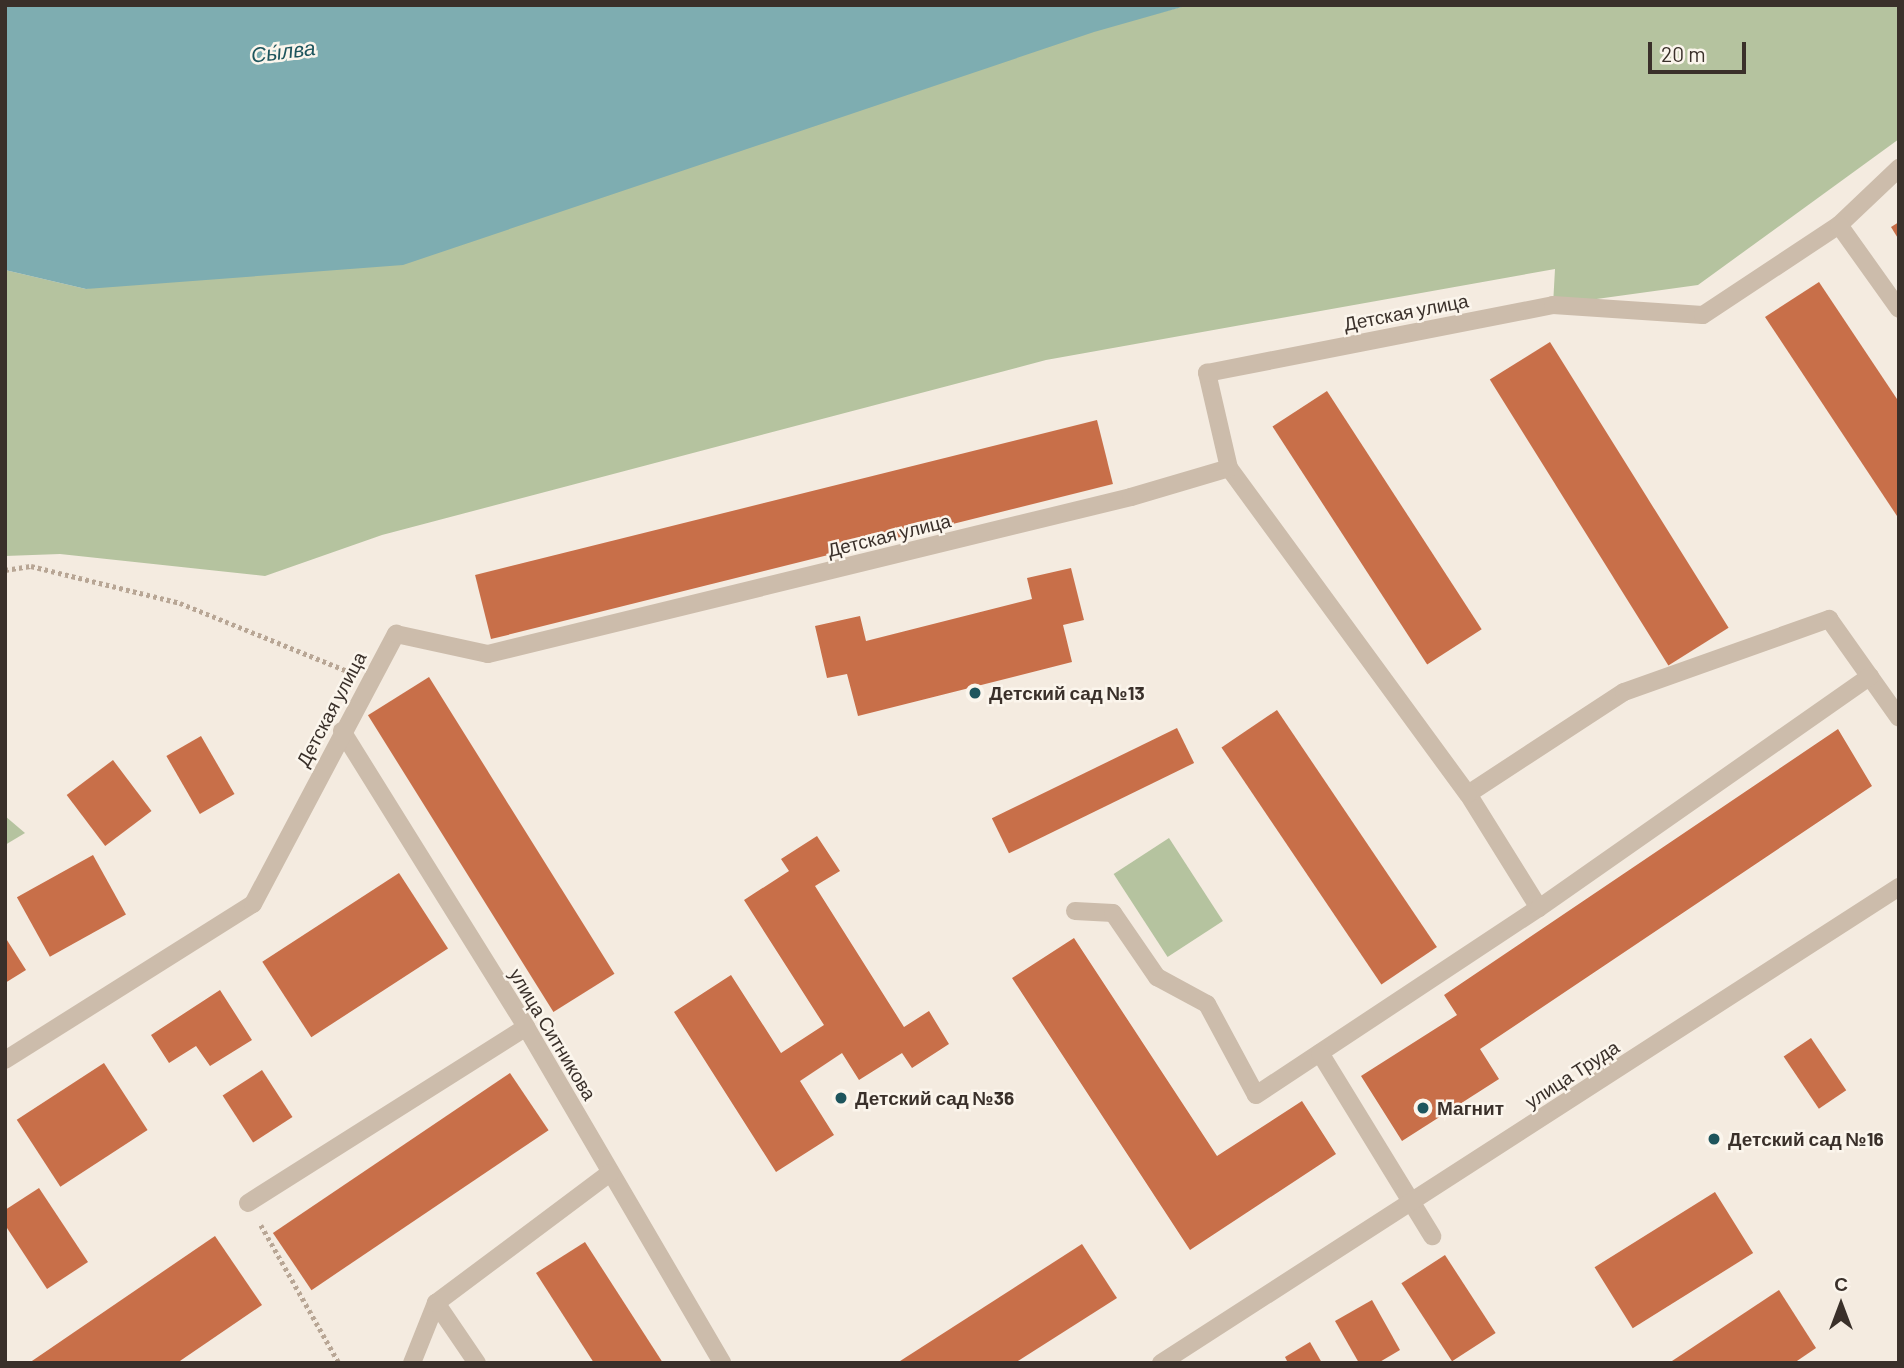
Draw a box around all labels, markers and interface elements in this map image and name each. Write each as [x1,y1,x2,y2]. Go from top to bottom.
scale bar [1652,28,1750,72]
water label: Сы́лва [249,35,317,67]
text: 20 m [1661,41,1706,66]
street label: Детская улица [1342,289,1470,335]
street label: Детская улица [825,509,953,561]
street label: Детская улица [291,648,371,770]
place label: Детский сад №13 [989,682,1145,704]
marker: Детский сад №13 [967,685,983,701]
street label: улица Ситникова [505,964,601,1104]
street label: улица Труда [1521,1035,1623,1113]
place label: Детский сад №36 [855,1087,1014,1109]
marker: Детский сад №36 [833,1090,849,1106]
place label: Магнит [1437,1097,1504,1119]
marker: Магнит [1415,1100,1431,1116]
place label: Детский сад №16 [1728,1128,1884,1150]
marker: Детский сад №16 [1706,1131,1722,1147]
north arrow [1806,1270,1876,1340]
text: С [1834,1272,1848,1295]

